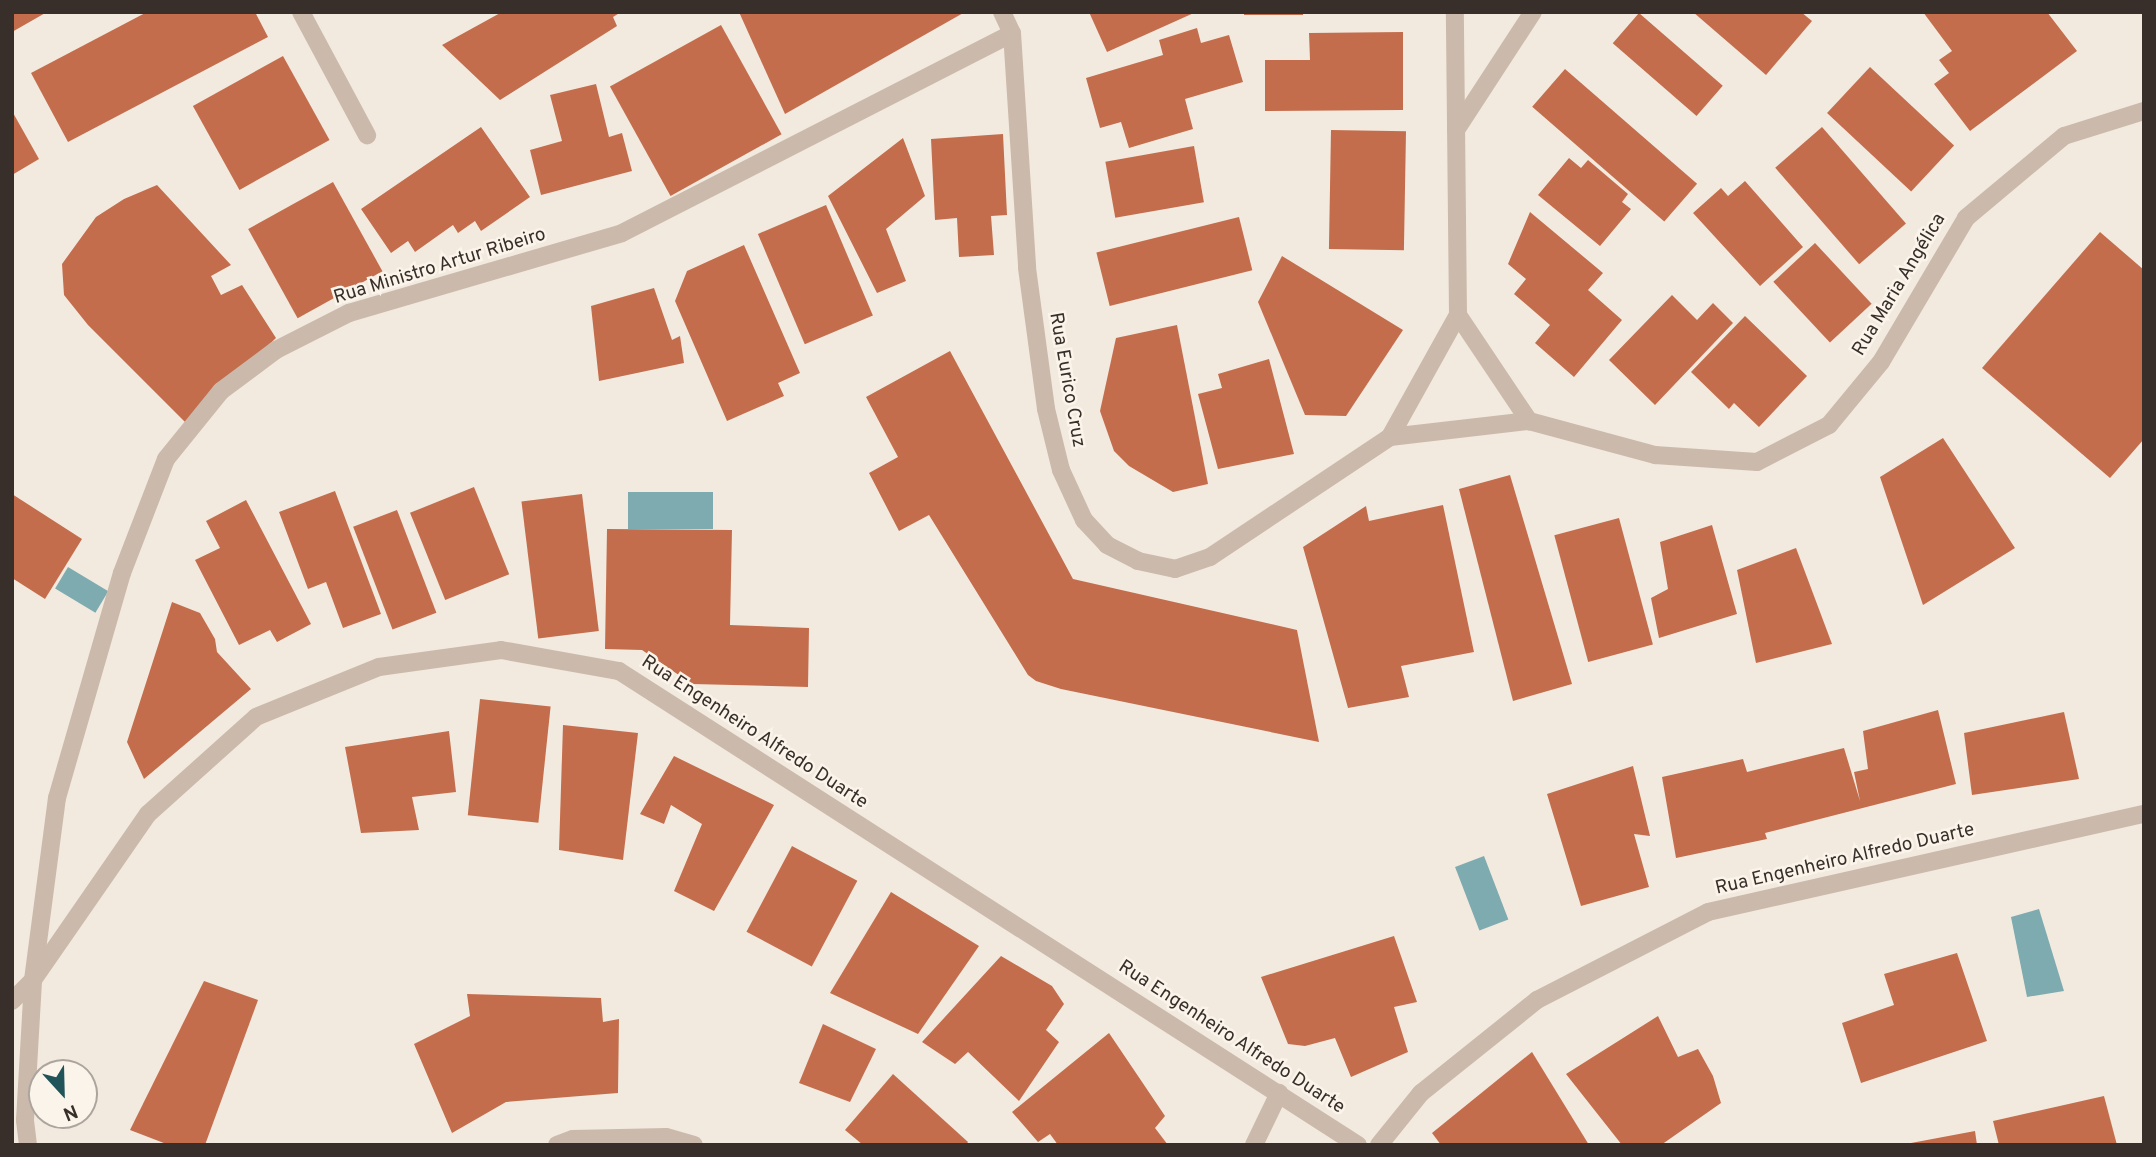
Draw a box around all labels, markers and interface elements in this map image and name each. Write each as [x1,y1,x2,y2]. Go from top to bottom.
street label: Rua Maria Angélica [1848,209,1952,361]
street label: Rua Ministro Artur Ribeiro [331,224,549,310]
street label: Rua Eurico Cruz [1043,311,1089,449]
street label: Rua Engenheiro Alfredo Duarte [636,651,872,815]
street label: Rua Engenheiro Alfredo Duarte [1713,819,1977,901]
street label: Rua Engenheiro Alfredo Duarte [1113,956,1349,1120]
north arrow [28,1059,98,1129]
text: N [59,1098,81,1125]

